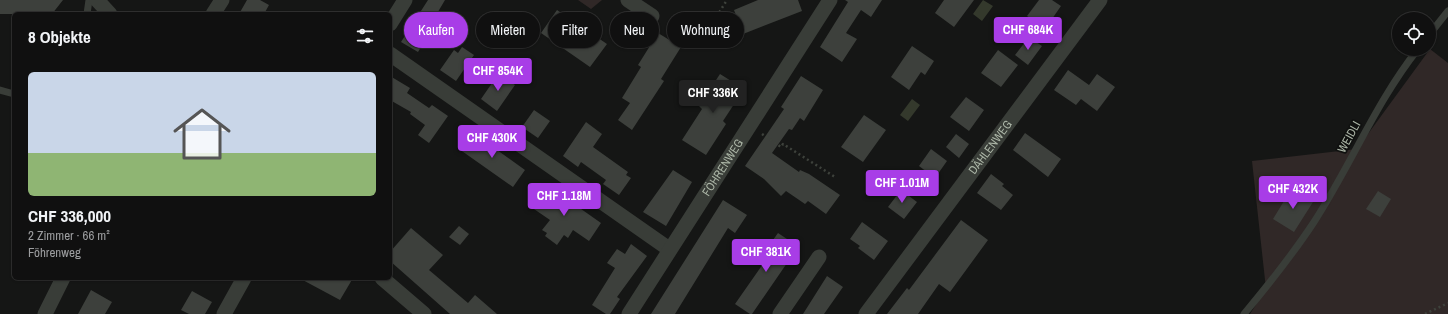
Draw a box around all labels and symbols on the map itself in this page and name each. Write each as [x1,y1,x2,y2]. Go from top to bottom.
pin: CHF 684K [987,17,1069,51]
pin: CHF 854K [457,58,539,92]
pin: CHF 336K [672,80,754,114]
street label: DÄHLENWEG [965,117,1016,177]
street label: WEIDLI [1334,118,1364,156]
pin: CHF 430K [451,125,533,159]
street label: FÖHRENWEG [699,136,747,199]
pin: CHF 1.01M [856,170,948,204]
pin: CHF 432K [1252,176,1334,210]
pin: CHF 1.18M [518,183,610,217]
pin: CHF 381K [725,239,807,273]

